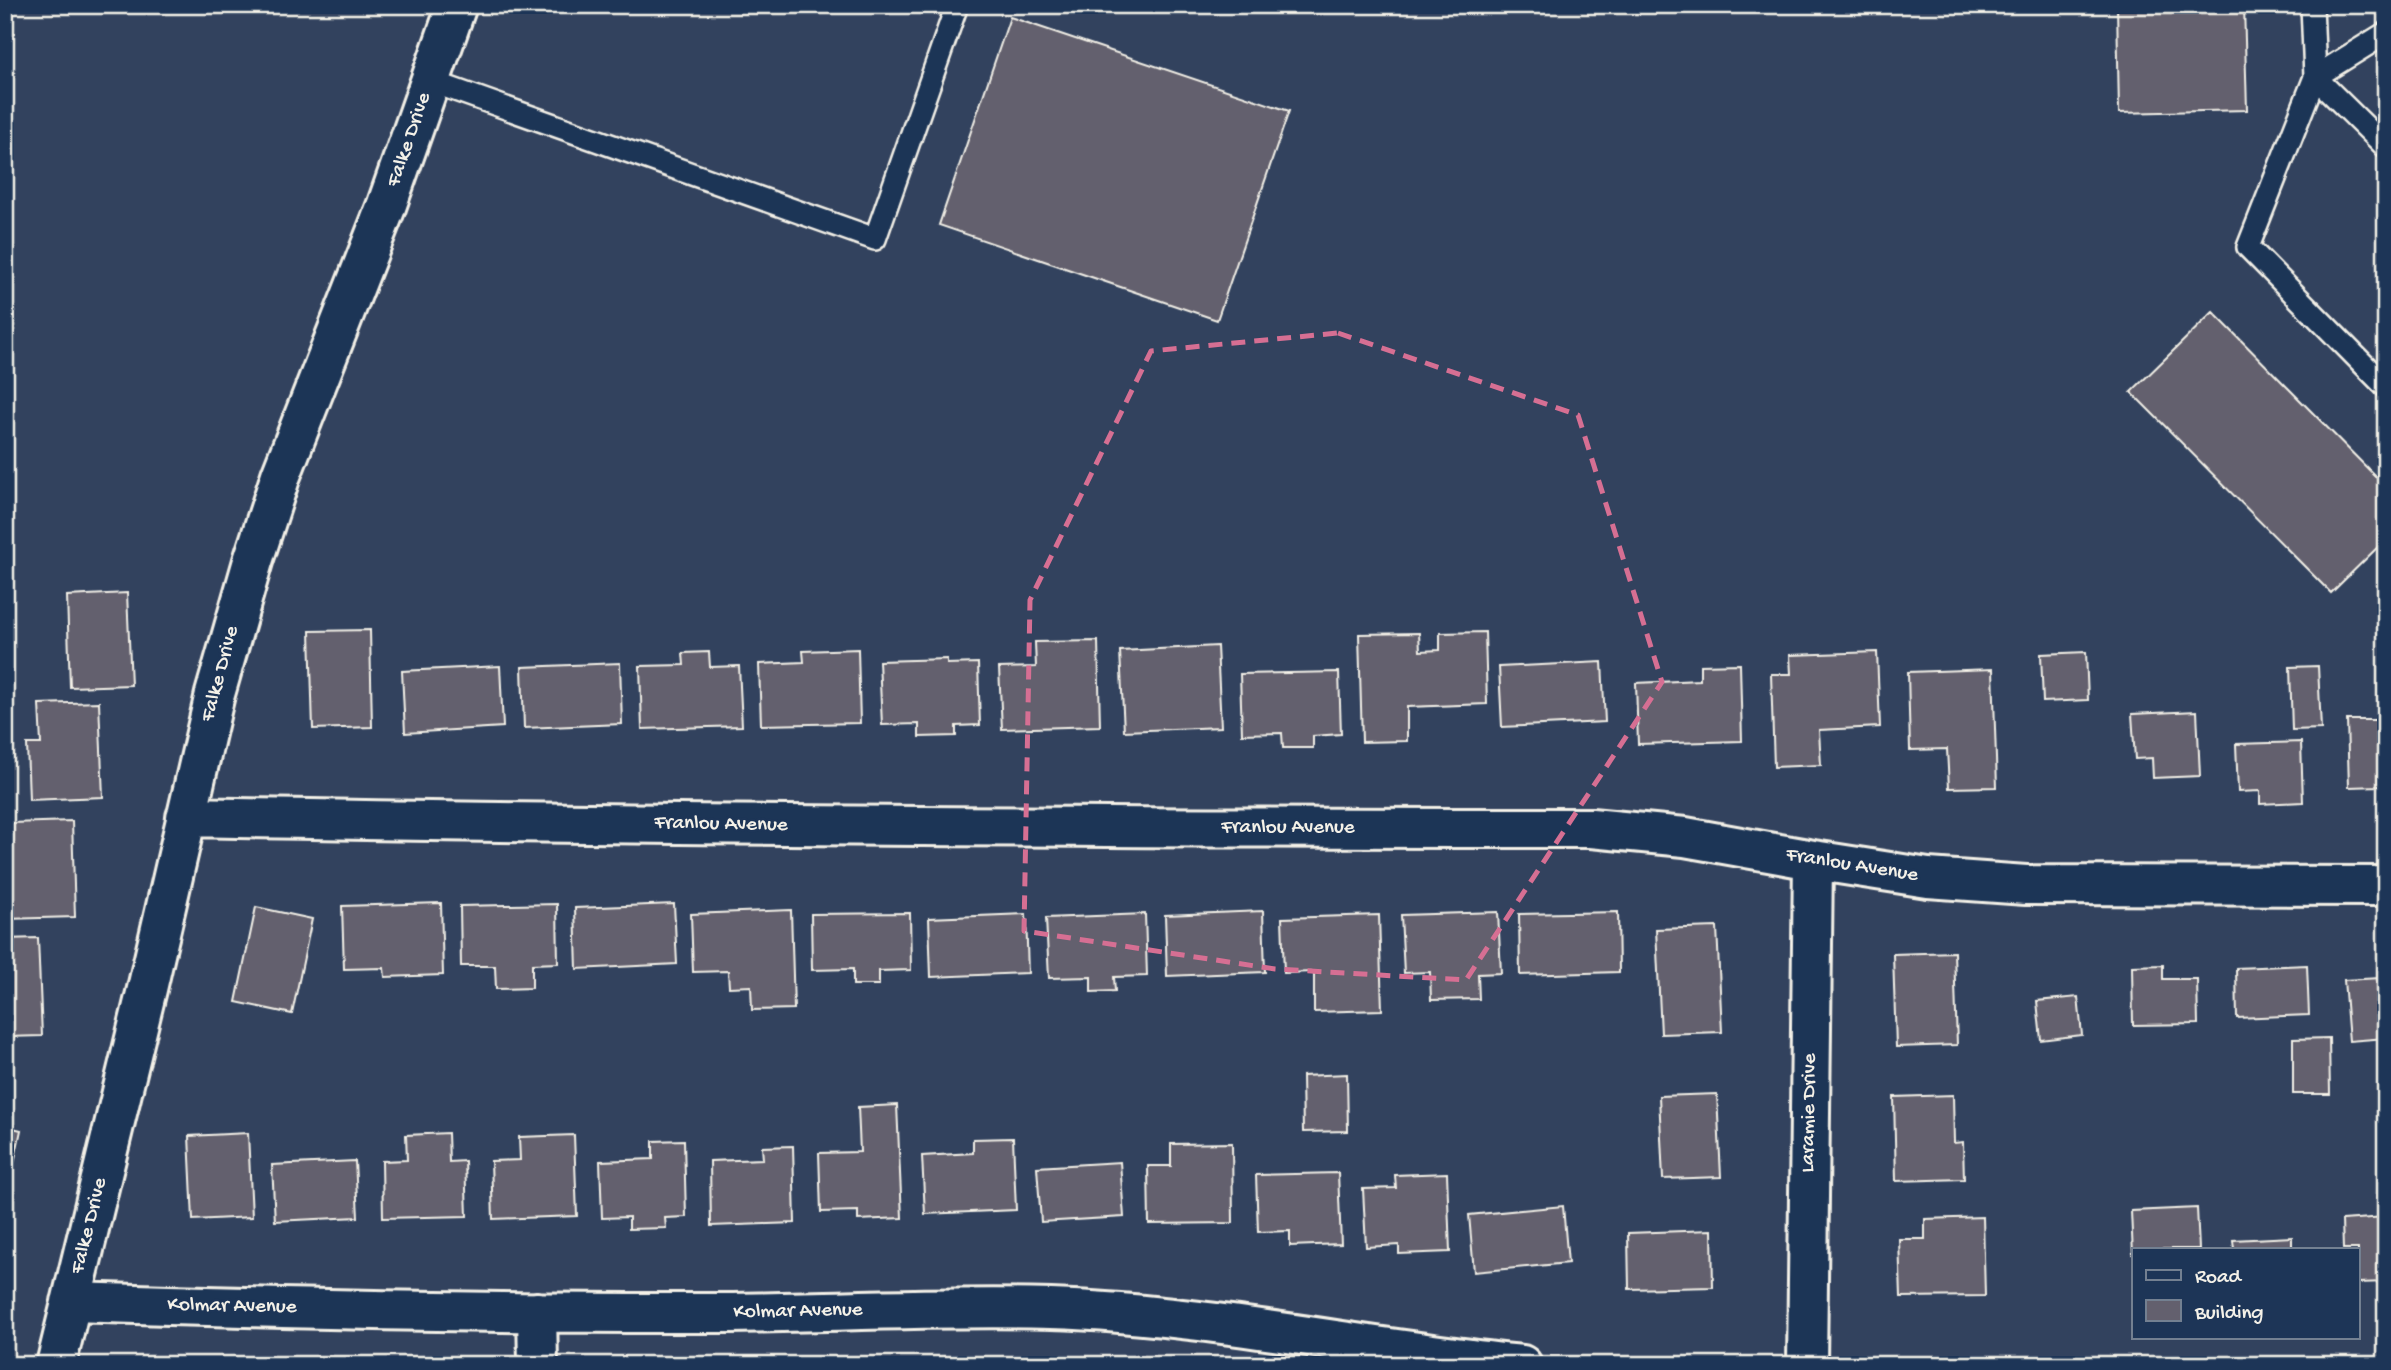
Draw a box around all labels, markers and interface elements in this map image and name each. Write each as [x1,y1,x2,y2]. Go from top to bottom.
street label: Falke Drive [382,89,438,191]
street label: Falke Drive [196,622,246,726]
street label: Franlou Avenue [653,811,789,839]
street label: Franlou Avenue [1220,816,1356,841]
street label: Franlou Avenue [1783,843,1921,889]
street label: Laramie Drive [1796,1052,1824,1173]
street label: Falke Drive [66,1174,114,1278]
legend [2132,1248,2360,1338]
text: Road [2195,1266,2243,1291]
street label: Kolmar Avenue [167,1293,298,1321]
street label: Kolmar Avenue [733,1298,864,1326]
text: Building [2194,1302,2264,1327]

